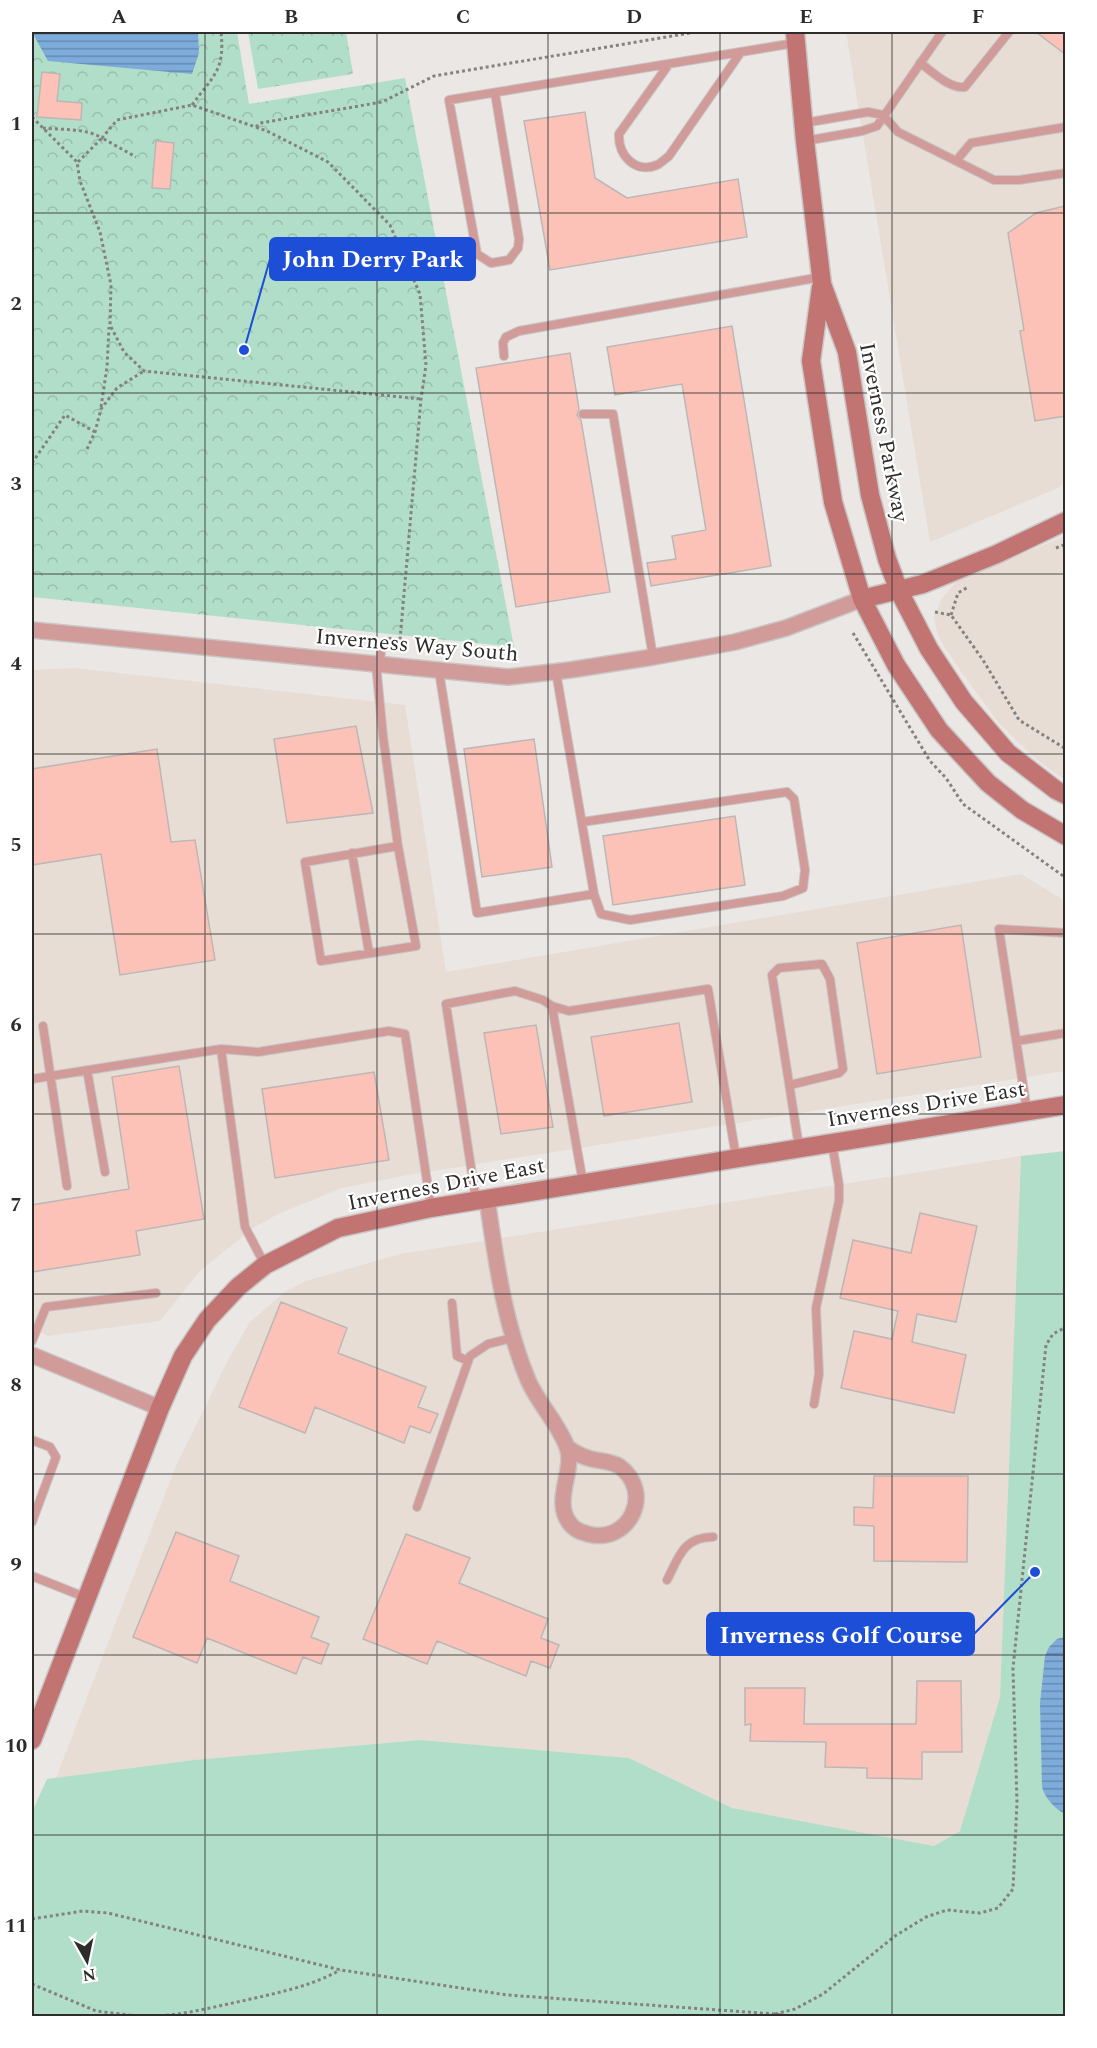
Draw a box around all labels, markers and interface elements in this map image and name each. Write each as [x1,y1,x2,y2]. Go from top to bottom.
text: A [111,2,127,32]
text: B [284,2,298,32]
text: C [456,2,470,32]
text: D [626,2,642,32]
text: E [799,2,813,32]
text: F [972,2,984,32]
text: 1 [10,109,22,139]
callout: John Derry Park [270,238,475,280]
text: John Derry Park [282,242,464,278]
text: 2 [10,289,22,319]
street label: Inverness Parkway [850,340,917,526]
text: 3 [10,469,22,499]
street label: Inverness Way South [314,620,520,671]
text: 4 [10,649,22,679]
text: 5 [10,830,22,860]
text: 6 [10,1010,22,1040]
street label: Inverness Drive East [825,1072,1028,1136]
street label: Inverness Drive East [345,1149,548,1220]
text: 7 [10,1190,22,1220]
text: 8 [10,1370,22,1400]
text: 9 [10,1550,22,1580]
callout: Inverness Golf Course [707,1613,974,1655]
text: Inverness Golf Course [720,1618,962,1654]
text: 10 [5,1731,27,1761]
text: 11 [5,1911,27,1941]
north arrow [57,1931,117,1991]
text: N [81,1962,98,1988]

